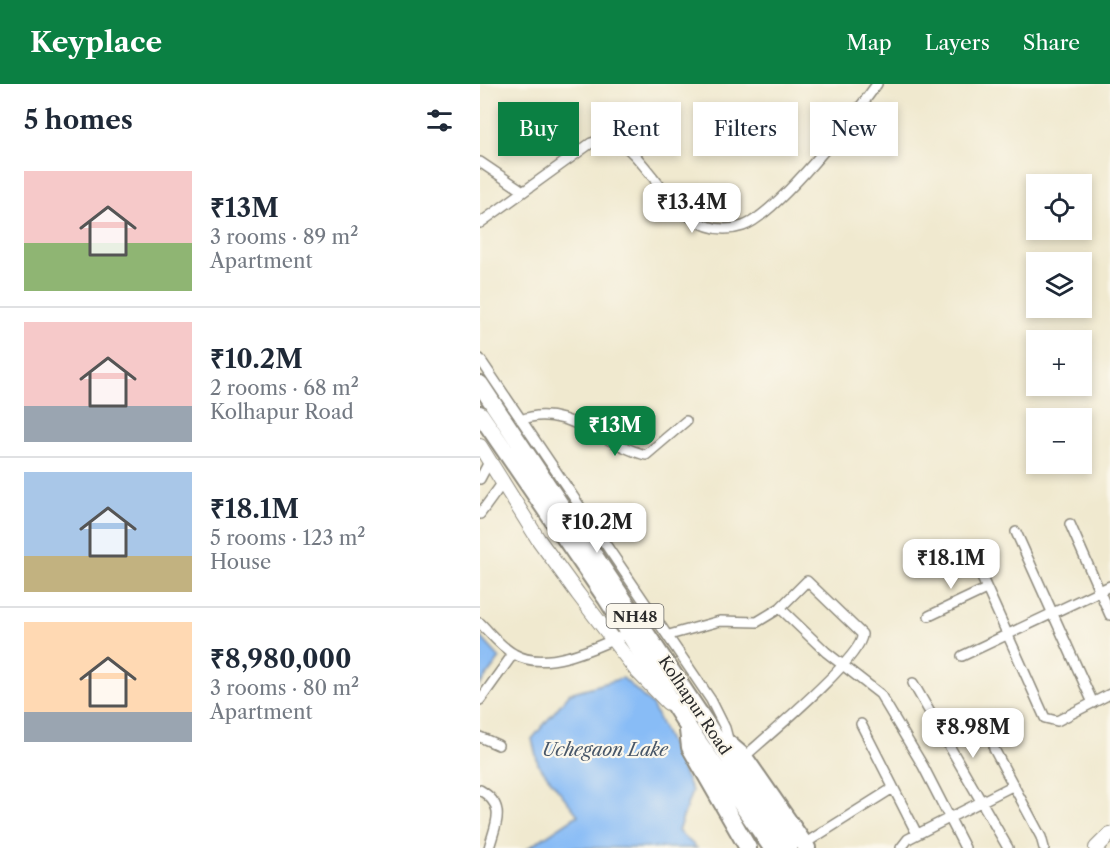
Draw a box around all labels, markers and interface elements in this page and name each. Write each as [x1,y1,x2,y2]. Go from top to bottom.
text: Keyplace [30,25,162,59]
text: Map [847,30,892,55]
text: Layers [925,30,990,55]
text: Share [1023,30,1080,55]
chip: Buy [498,102,579,156]
chip: Rent [591,102,681,156]
chip: Filters [693,102,798,156]
chip: New [810,102,898,156]
text: 5 homes [24,104,133,136]
icon: filters [423,104,456,137]
map controls [1026,174,1092,474]
button: locate [1026,174,1092,240]
pin: ₹13.4M [643,183,741,234]
text: ₹13.4M [657,190,727,214]
text: ₹13M [210,192,279,224]
icon: home [72,195,144,267]
text: 3 rooms · 89 m² [210,225,358,249]
text: Apartment [210,249,313,273]
button: layers [1026,252,1092,318]
button: + [1026,330,1092,396]
text: ₹10.2M [210,343,303,375]
icon: home [72,346,144,418]
text: 2 rooms · 68 m² [210,376,359,400]
text: Kolhapur Road [210,400,354,424]
pin: ₹13M [579,406,651,457]
button: − [1026,408,1092,474]
text: ₹13M [589,413,641,437]
text: ₹18.1M [210,493,299,525]
icon: home [72,496,144,568]
pin: ₹10.2M [548,503,646,554]
text: ₹10.2M [561,510,633,534]
text: 5 rooms · 123 m² [210,526,366,550]
pin: ₹18.1M [902,539,1000,590]
text: ₹18.1M [917,546,985,570]
text: House [210,550,271,574]
road number: NH48 [606,604,664,628]
text: ₹8,980,000 [210,643,352,675]
icon: home [72,646,144,718]
street label: Kolhapur Road [655,652,736,758]
text: 3 rooms · 80 m² [210,676,359,700]
text: Apartment [210,700,313,724]
pin: ₹8.98M [924,708,1022,759]
text: ₹8.98M [936,715,1010,739]
water label: Uchegaon Lake [542,739,669,761]

